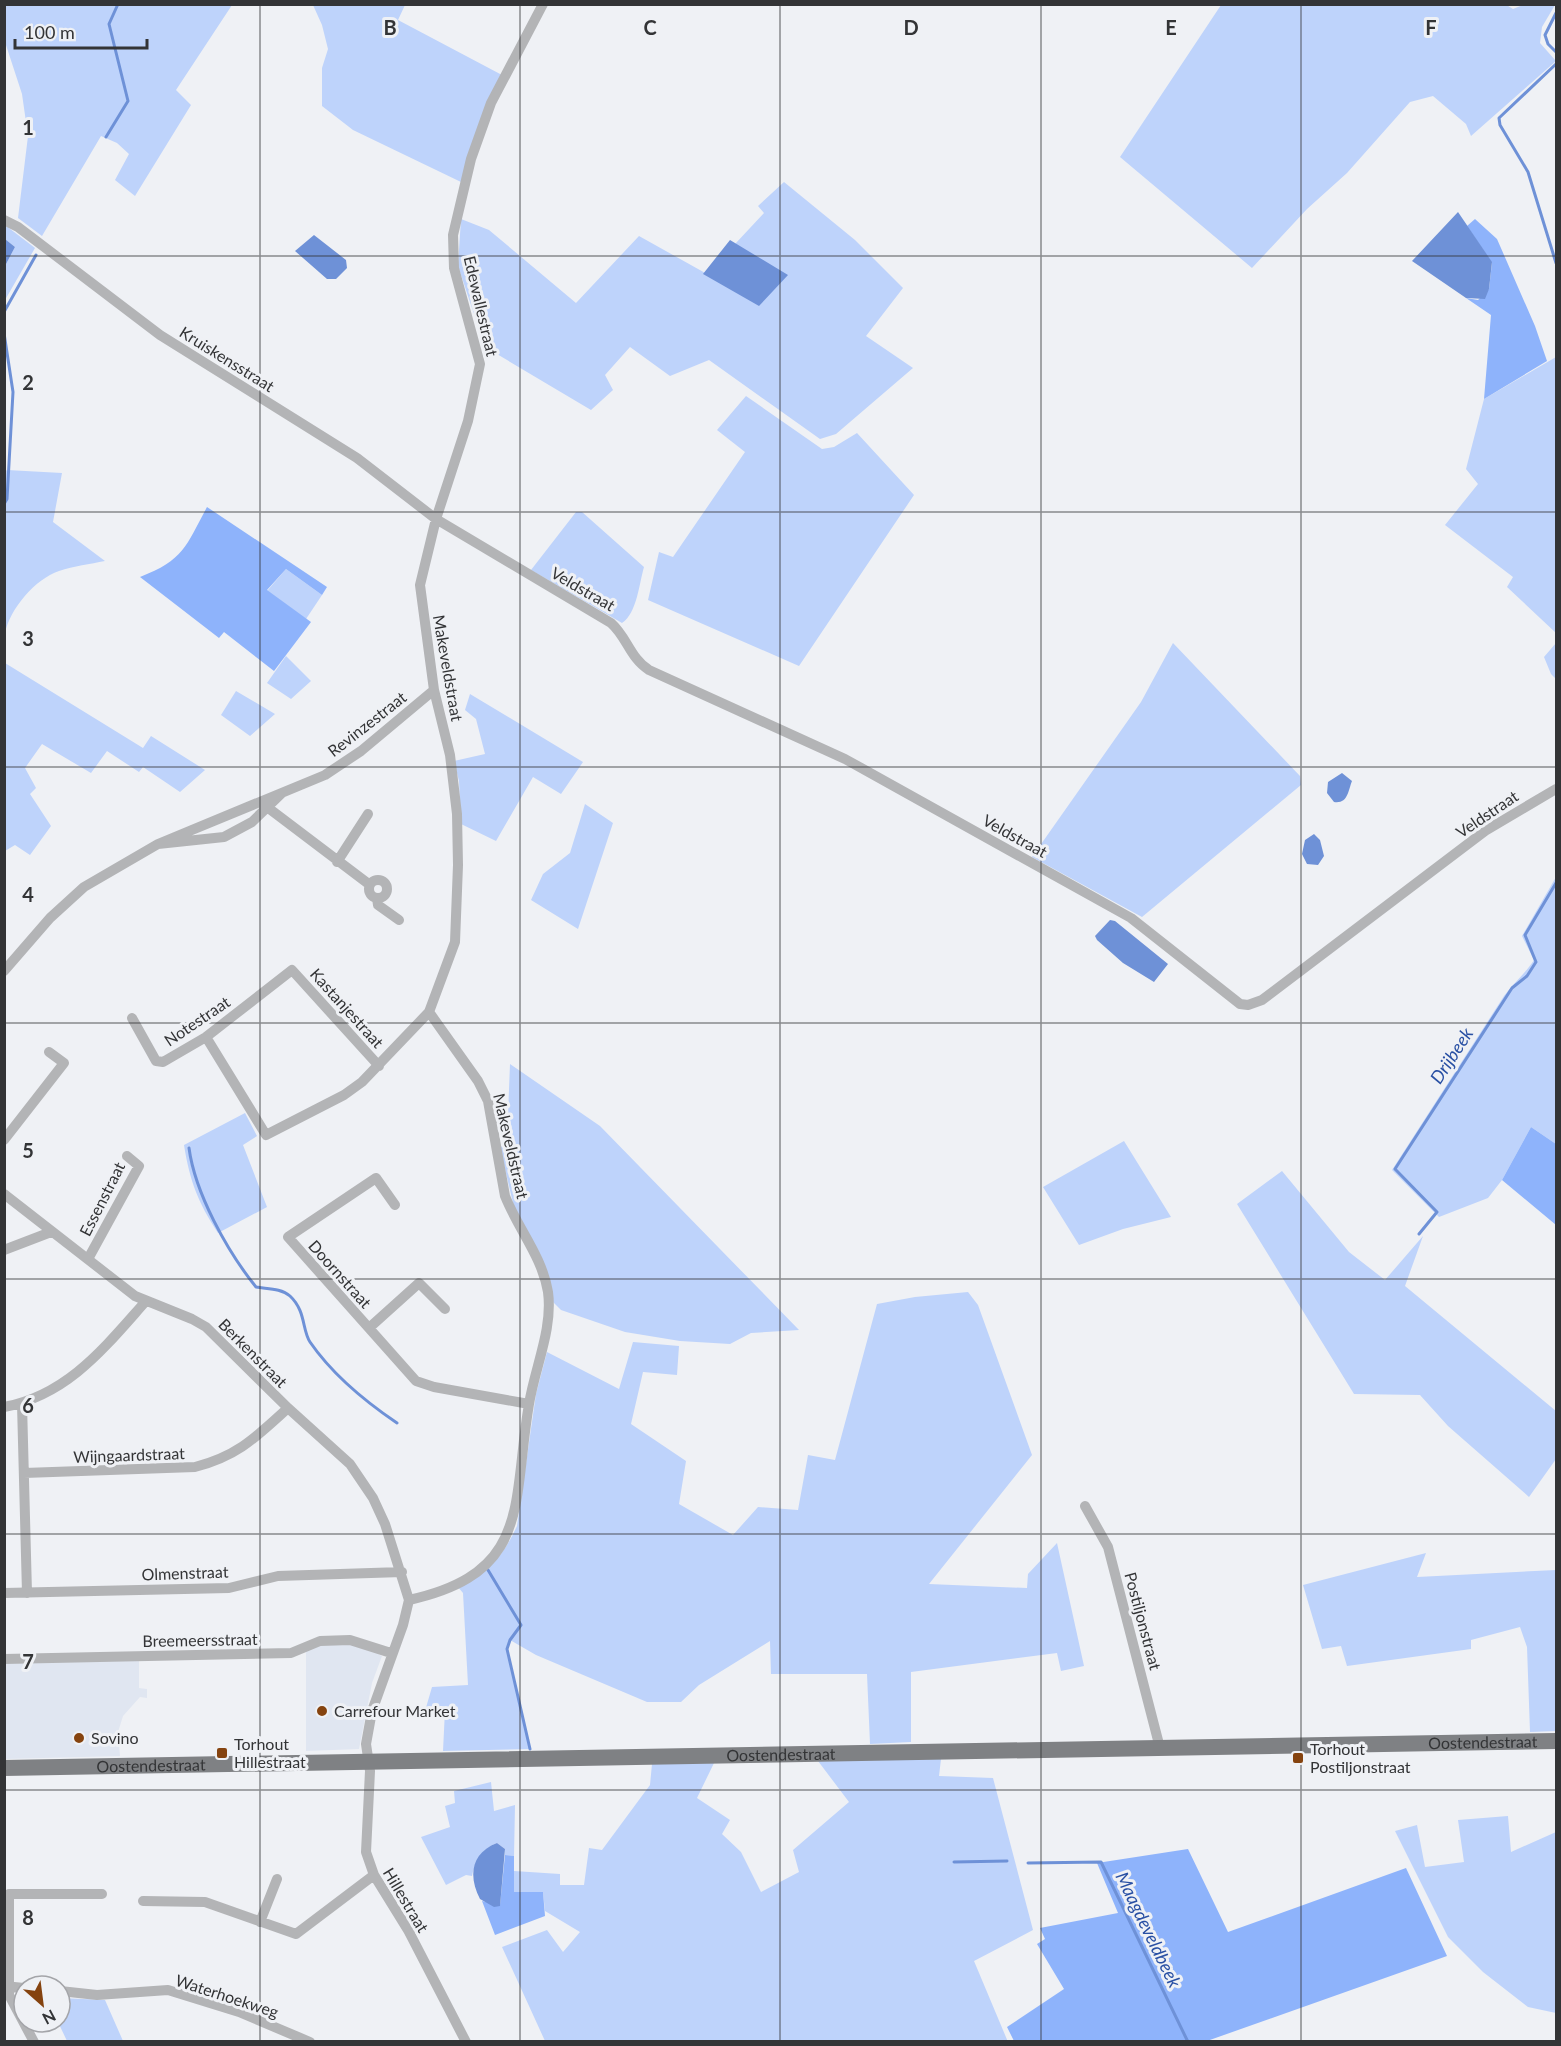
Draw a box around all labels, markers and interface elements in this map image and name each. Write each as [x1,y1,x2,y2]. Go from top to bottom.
scale bar [15,12,147,50]
text: B [383,15,397,39]
text: C [643,15,657,39]
text: D [903,15,919,39]
text: E [1165,15,1177,39]
text: F [1425,15,1437,39]
text: 100 m [24,21,75,43]
text: 1 [22,115,34,139]
street label: Edewallestraat [461,254,502,358]
street label: Kruiskensstraat [176,322,278,395]
text: 2 [22,370,34,394]
street label: Veldstraat [548,563,619,615]
street label: Makeveldstraat [430,613,467,723]
text: 3 [22,626,34,650]
street label: Revinzestraat [324,687,410,760]
street label: Veldstraat [1452,786,1522,841]
street label: Veldstraat [980,810,1051,861]
text: 4 [22,882,34,906]
street label: Kastanjestraat [307,964,388,1051]
street label: Notestraat [160,992,233,1049]
water label: Drijbeek [1425,1023,1478,1088]
street label: Makeveldstraat [490,1091,533,1201]
text: 5 [22,1138,34,1162]
street label: Essenstraat [75,1158,128,1239]
street label: Doornstraat [305,1236,376,1312]
street label: Berkenstraat [215,1314,292,1391]
text: 6 [22,1393,34,1417]
street label: Wijngaardstraat [73,1443,185,1466]
street label: Olmenstraat [141,1561,229,1584]
street label: Postiljonstraat [1121,1570,1166,1672]
street label: Breemeersstraat [142,1629,258,1650]
text: 7 [22,1649,34,1673]
place label: Carrefour Market [334,1701,456,1720]
marker: Carrefour Market [315,1704,329,1718]
place label: Sovino [91,1728,139,1747]
marker: Sovino [72,1731,86,1745]
street label: Oostendestraat [1428,1731,1538,1752]
place label: Torhout Hillestraat [234,1734,306,1771]
place label: Torhout Postiljonstraat [1310,1739,1411,1776]
street label: Oostendestraat [726,1744,836,1764]
marker: Torhout Hillestraat [215,1746,229,1760]
marker: Torhout Postiljonstraat [1291,1751,1305,1765]
street label: Oostendestraat [96,1754,206,1775]
street label: Hillestraat [380,1864,433,1936]
water label: Maagdeveldbeek [1111,1868,1187,1991]
text: 8 [22,1905,34,1929]
street label: Waterhoekweg [173,1970,281,2021]
north arrow [12,1974,72,2034]
text: N [39,2006,59,2029]

